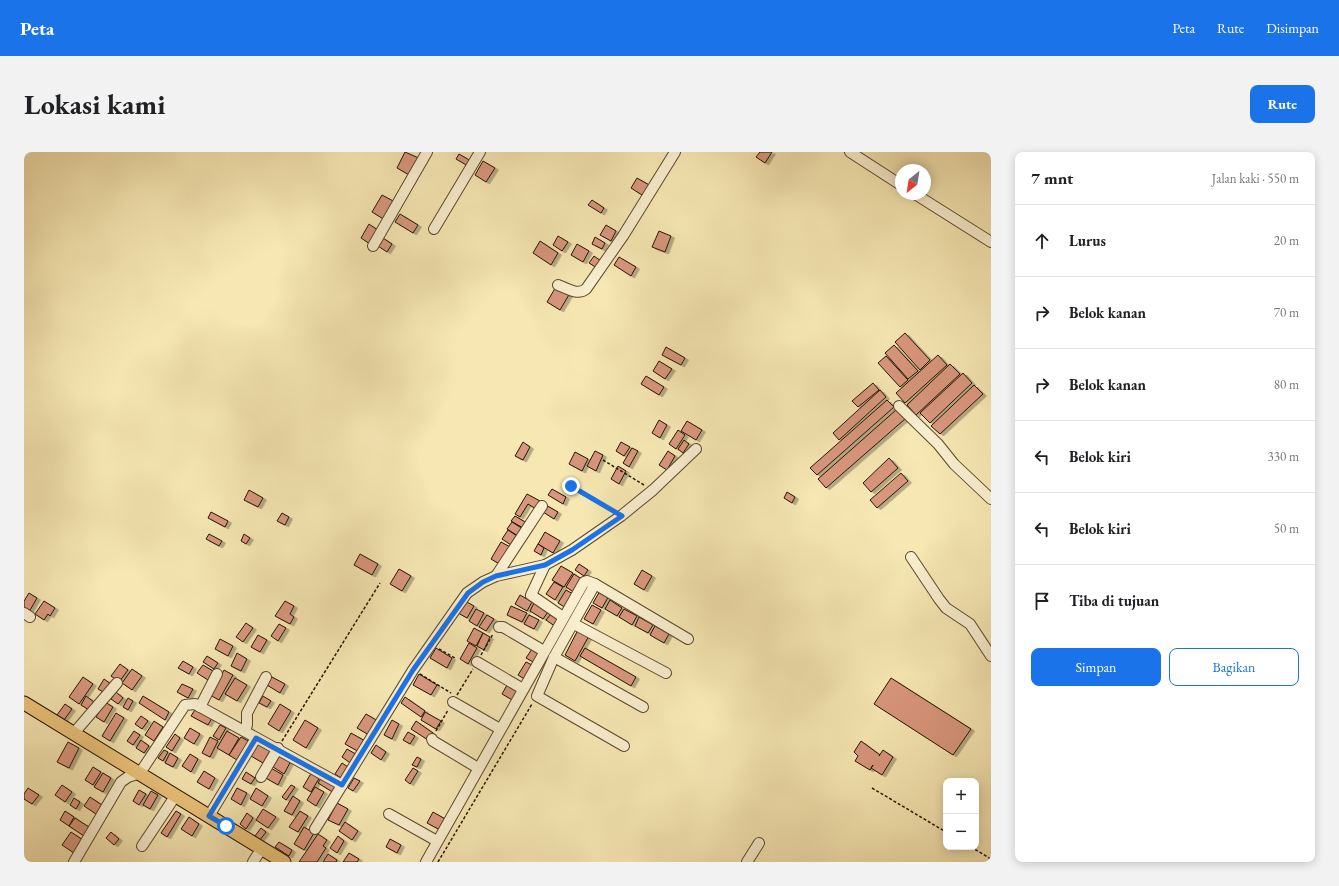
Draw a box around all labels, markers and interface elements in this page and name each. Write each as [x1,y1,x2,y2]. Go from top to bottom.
text: Peta [20,16,54,41]
text: Peta [1173,19,1195,37]
text: Rute [1217,19,1244,37]
text: Disimpan [1266,19,1319,37]
button: Rute [1250,85,1315,123]
text: Lokasi kami [24,86,165,122]
north arrow [895,164,931,200]
text: 7 mnt [1031,167,1073,189]
text: Jalan kaki · 550 m [1212,170,1299,187]
icon: ahead [1031,230,1053,252]
text: Lurus [1069,231,1106,250]
text: 20 m [1274,232,1299,249]
icon: right [1031,302,1053,324]
text: Belok kanan [1069,303,1146,322]
text: 70 m [1274,304,1299,321]
icon: right [1031,374,1053,396]
text: Belok kanan [1069,375,1146,394]
text: 80 m [1274,376,1299,393]
icon: left [1031,446,1053,468]
text: Belok kiri [1069,447,1131,466]
text: 330 m [1268,448,1299,465]
route end [562,477,580,495]
icon: left [1031,518,1053,540]
text: Belok kiri [1069,519,1131,538]
text: 50 m [1274,520,1299,537]
icon: arrive [1031,590,1053,612]
text: Tiba di tujuan [1069,591,1159,610]
button: Simpan [1031,648,1161,686]
button: Bagikan [1169,648,1299,686]
map controls [943,778,979,850]
button: + [943,778,979,814]
button: − [943,814,979,850]
route start [217,817,235,835]

